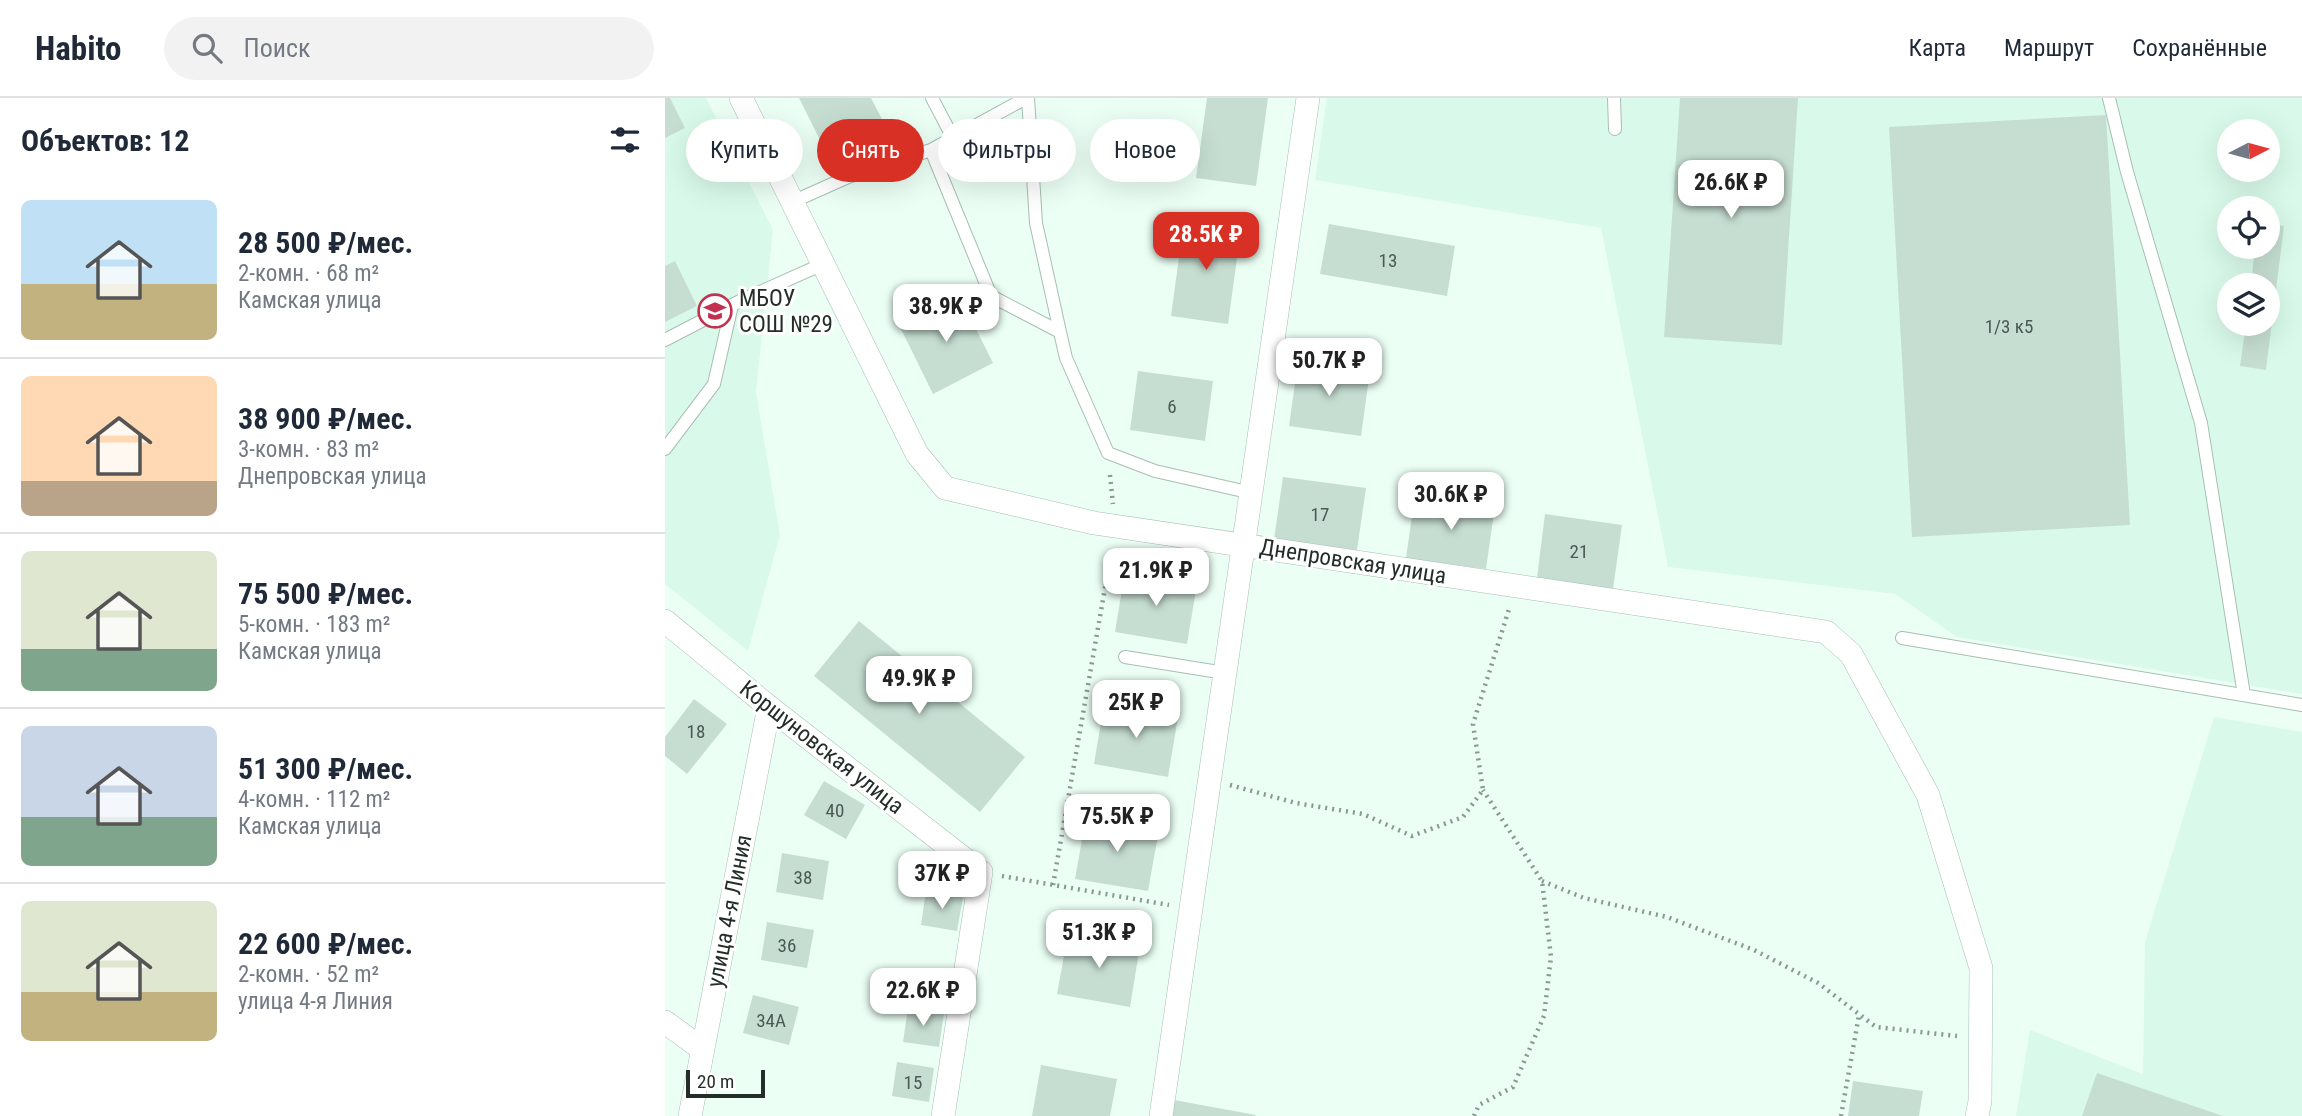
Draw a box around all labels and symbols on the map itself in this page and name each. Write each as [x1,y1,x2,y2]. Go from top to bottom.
north arrow [2217,119,2280,182]
pin: 26.6K ₽ [1666,160,1796,220]
pin: 28.5K ₽ [1141,212,1271,272]
house number: 13 [1379,249,1397,272]
place label: МБОУ СОШ №29 [739,285,833,338]
pin: 38.9K ₽ [881,285,1011,344]
school or university icon: МБОУ СОШ №29 [696,292,734,330]
house number: 1/3 к5 [1985,315,2033,338]
pin: 50.7K ₽ [1264,338,1394,398]
house number: 6 [1167,395,1177,418]
pin: 30.6K ₽ [1386,472,1516,532]
house number: 17 [1311,503,1329,526]
street label: Днепровская улица [1258,533,1448,590]
house number: 21 [1570,540,1588,563]
pin: 21.9K ₽ [1091,548,1221,608]
pin: 49.9K ₽ [854,656,984,716]
street label: Коршуновская улица [734,675,909,820]
pin: 25K ₽ [1087,680,1185,740]
house number: 18 [687,720,705,743]
pin: 75.5K ₽ [1052,794,1182,854]
house number: 40 [826,799,844,822]
street label: улица 4-я Линия [701,833,758,990]
pin: 37K ₽ [893,852,991,911]
house number: 38 [794,866,812,889]
pin: 51.3K ₽ [1034,910,1164,970]
house number: 36 [778,934,796,957]
pin: 22.6K ₽ [858,968,988,1028]
house number: 34А [756,1009,786,1032]
scale bar [686,1067,765,1099]
house number: 15 [904,1071,922,1094]

